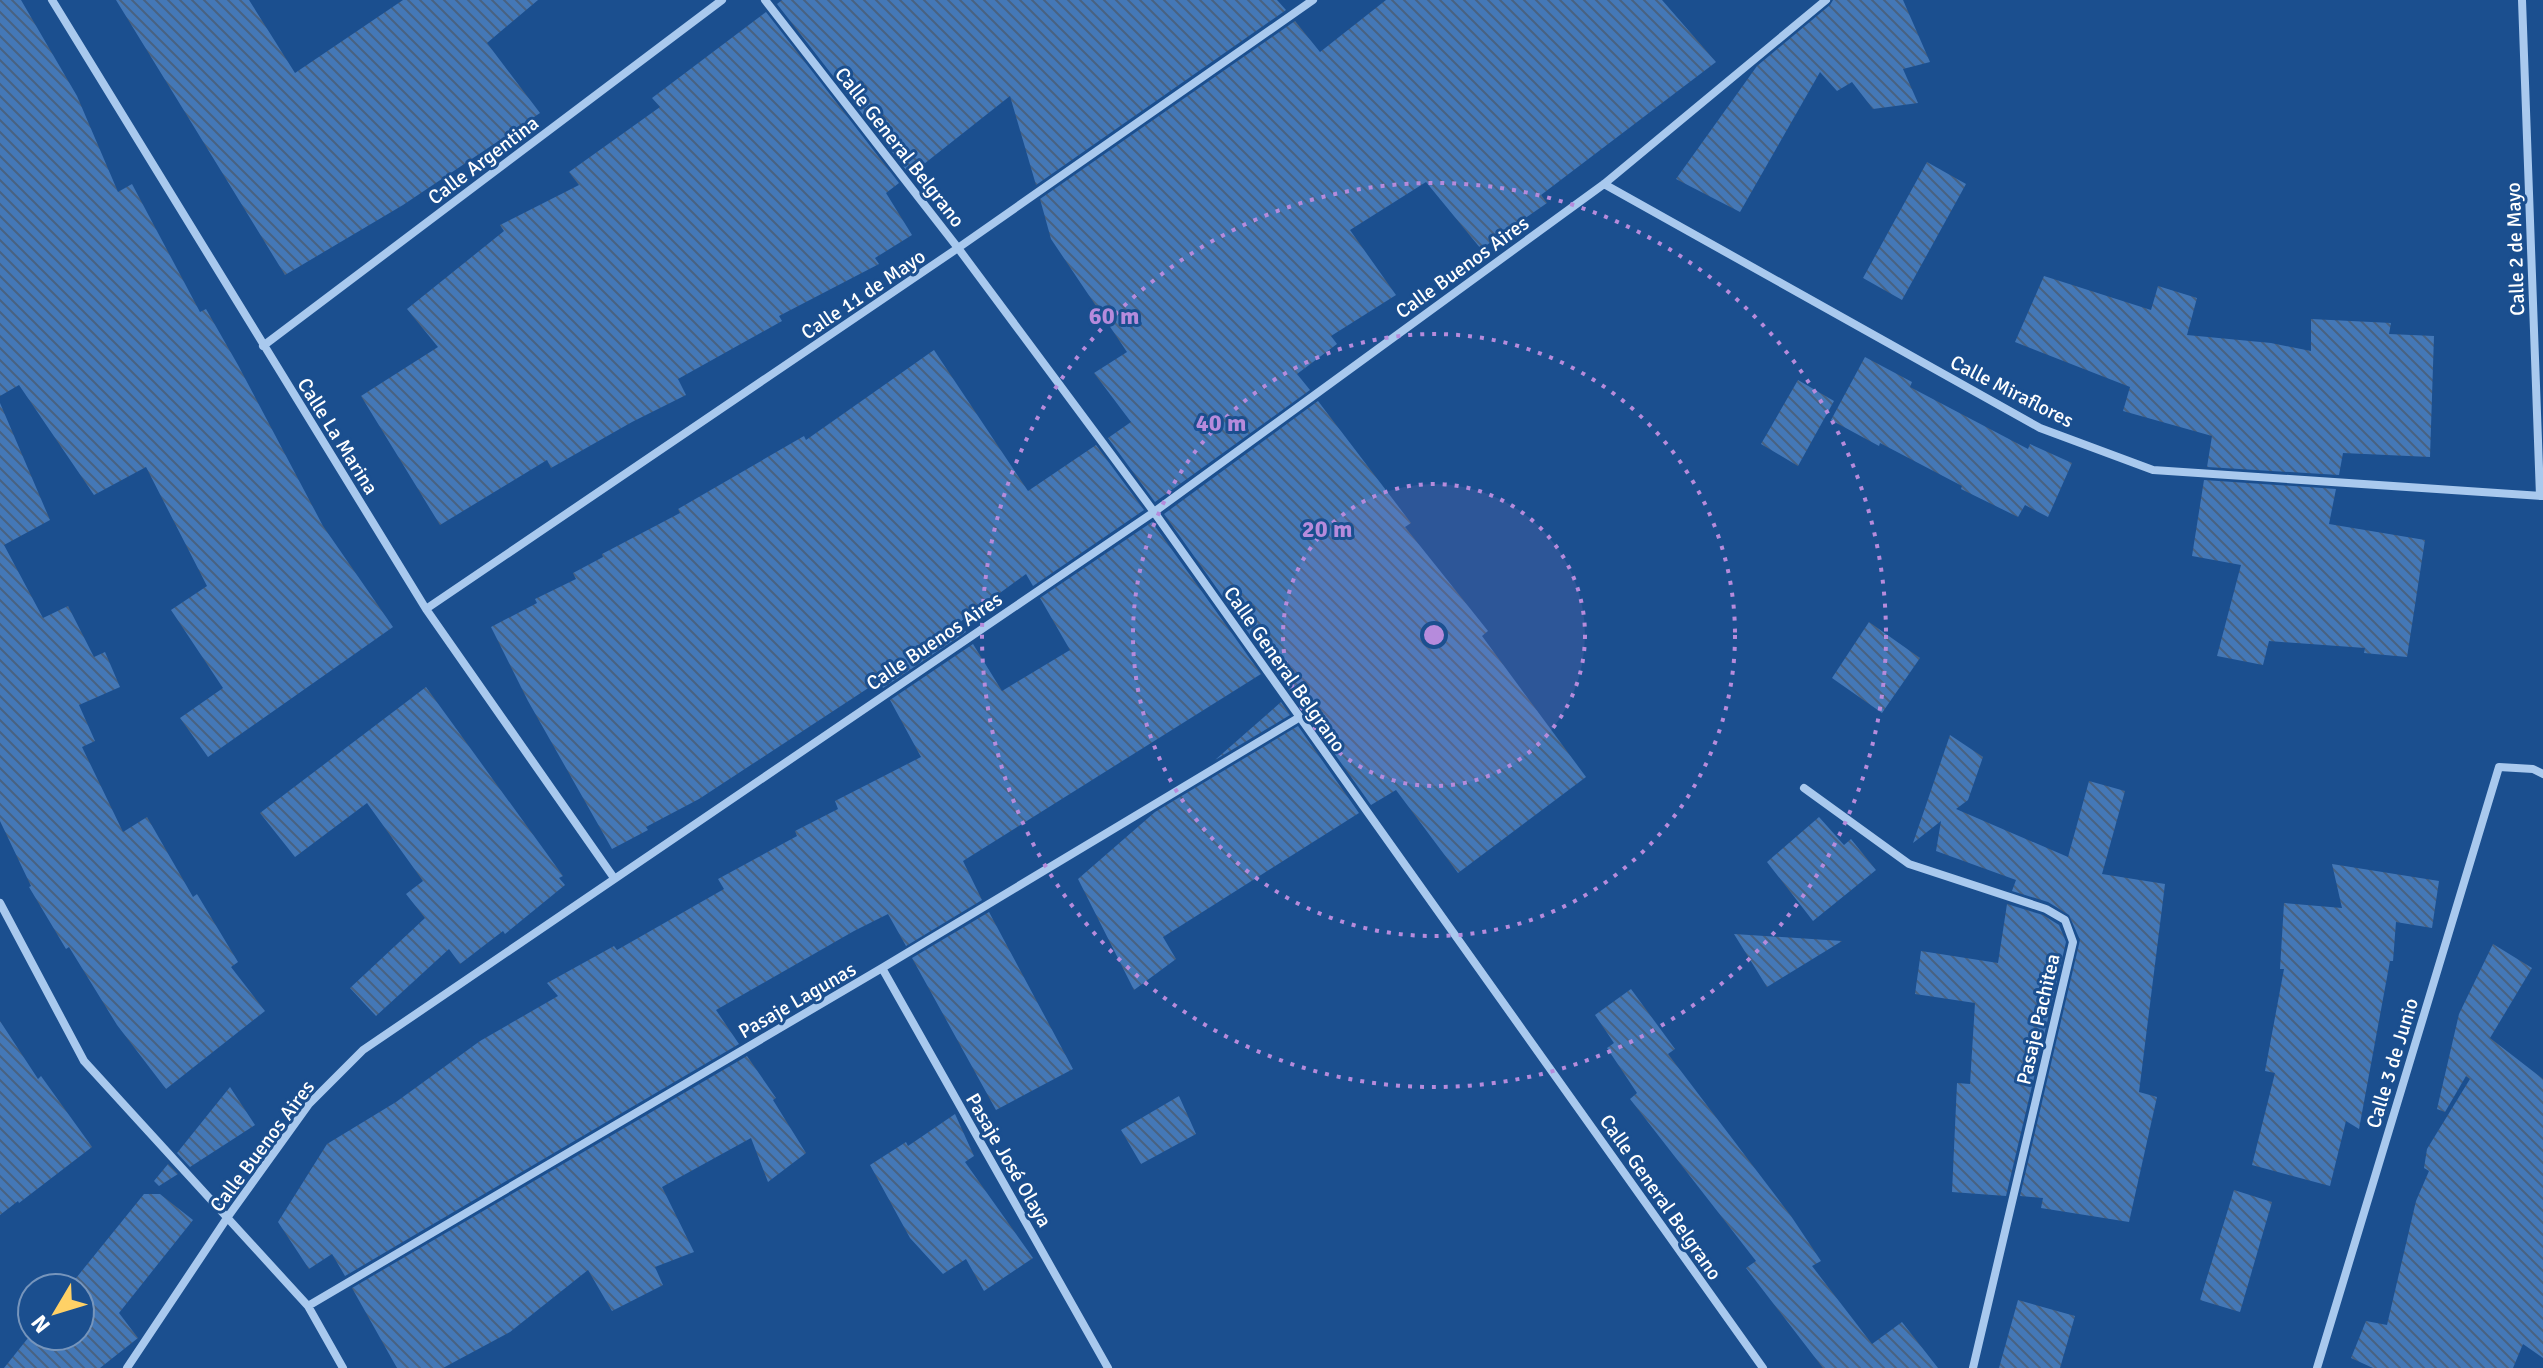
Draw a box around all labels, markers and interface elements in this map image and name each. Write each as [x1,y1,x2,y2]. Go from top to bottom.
street label: Calle General Belgrano [829,62,970,232]
street label: Calle Argentina [423,111,544,210]
street label: Calle 2 de Mayo [2501,182,2530,316]
street label: Calle Buenos Aires [1391,211,1534,324]
street label: Calle 11 de Mayo [796,244,930,345]
text: 60 m [1089,301,1139,331]
street label: Calle Miraflores [1946,350,2078,433]
street label: Calle La Marina [292,373,383,499]
text: 40 m [1196,408,1246,438]
text: 20 m [1302,514,1352,544]
street label: Calle General Belgrano [1218,582,1351,757]
street label: Calle Buenos Aires [862,587,1007,696]
centre of rings [1420,621,1448,649]
street label: Pasaje Pachitea [2011,951,2066,1087]
street label: Pasaje Lagunas [734,957,861,1044]
street label: Calle 3 de Junio [2361,995,2424,1131]
street label: Calle Buenos Aires [205,1075,320,1217]
street label: Pasaje José Olaya [960,1089,1057,1232]
street label: Calle General Belgrano [1594,1110,1727,1285]
north arrow [16,1272,96,1352]
text: N [25,1310,56,1338]

